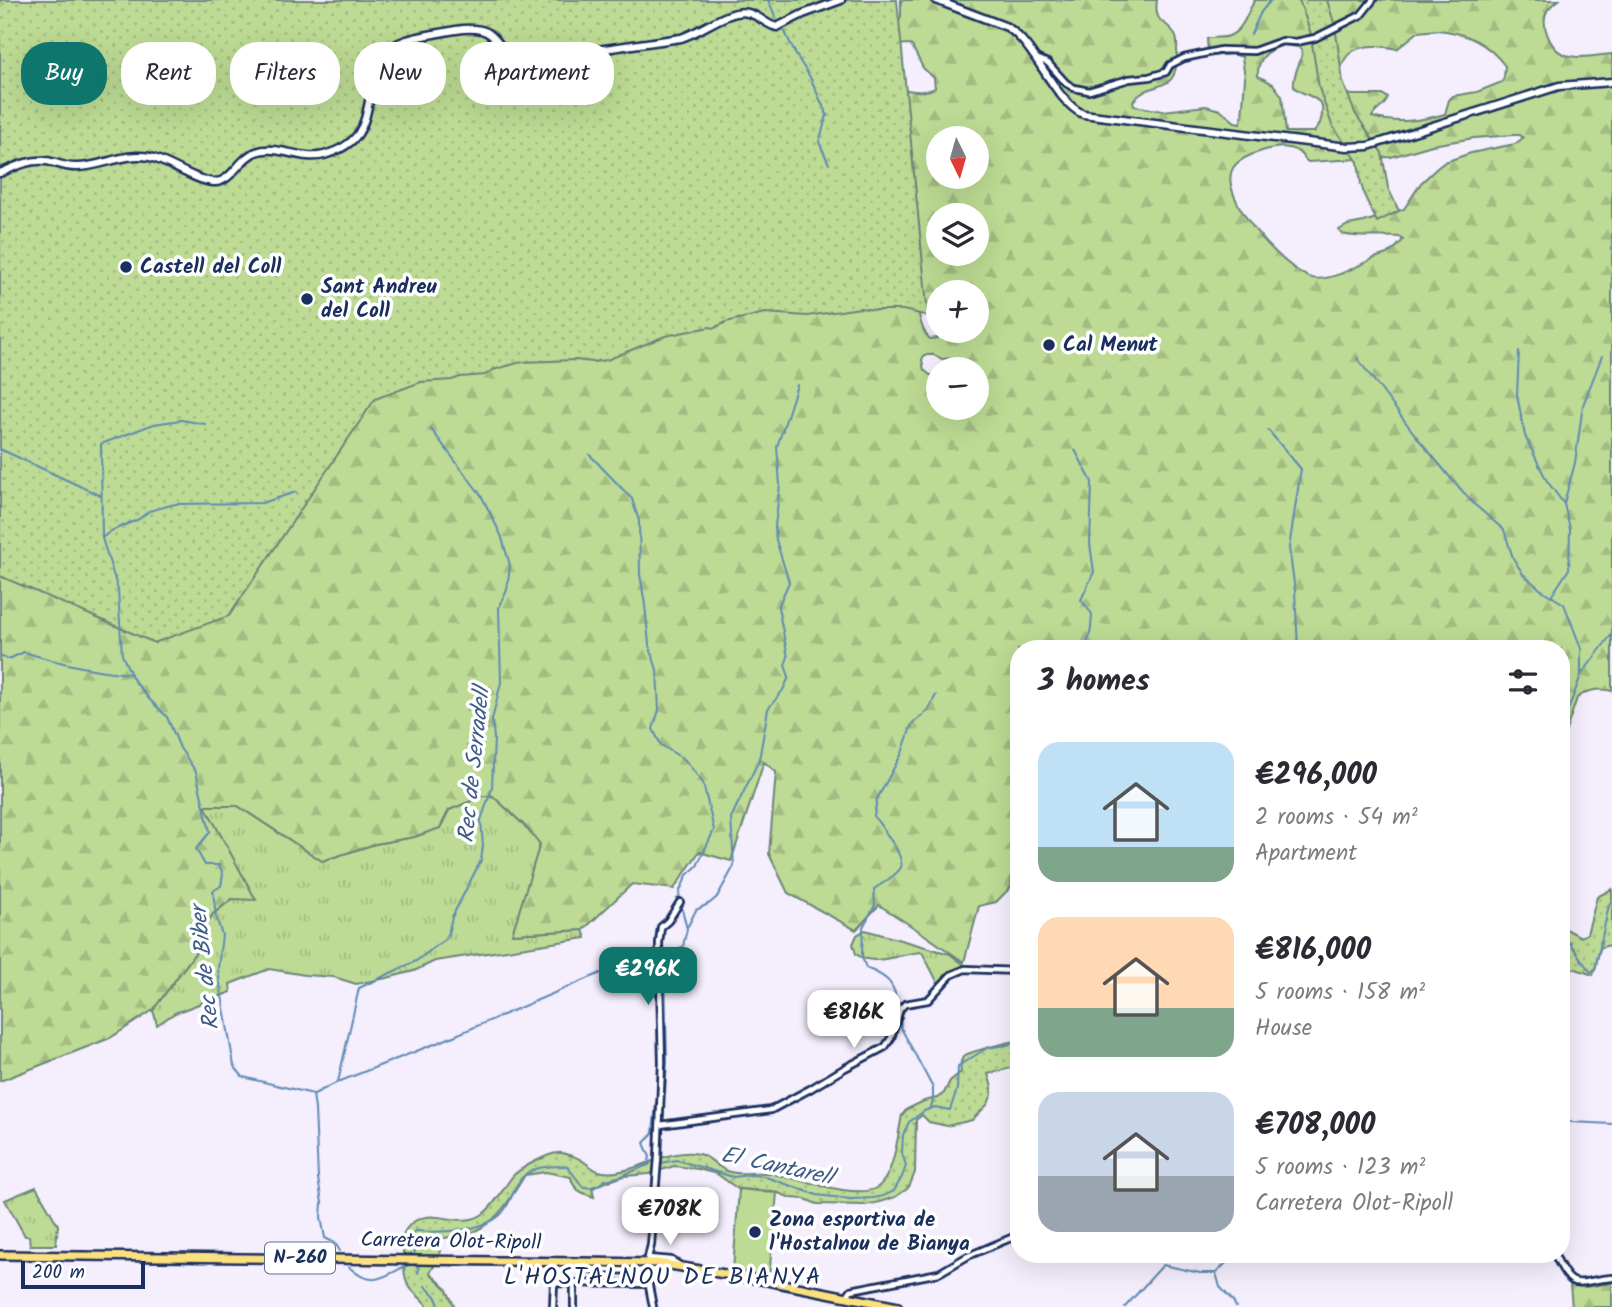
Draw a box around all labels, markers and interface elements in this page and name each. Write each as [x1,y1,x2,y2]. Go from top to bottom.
chip: Buy [21,42,107,105]
chip: Rent [121,42,216,105]
chip: Filters [230,42,340,105]
chip: New [354,42,446,105]
chip: Apartment [460,42,614,105]
north arrow [926,126,989,189]
map controls [926,126,989,420]
button: layers [926,203,989,266]
place label: Castell del Coll [140,251,282,284]
marker: Castell del Coll [118,259,134,275]
place label: Sant Andreu del Coll [321,271,438,328]
button: + [926,280,989,343]
marker: Sant Andreu del Coll [299,291,315,307]
place label: Cal Menut [1063,329,1158,362]
marker: Cal Menut [1041,337,1057,353]
button: − [926,357,989,420]
text: 3 homes [1038,658,1150,706]
icon: filters [1504,663,1542,701]
water label: Rec de Serradell [449,681,502,844]
text: €296,000 [1255,752,1377,800]
icon: home [1094,770,1178,854]
text: 2 rooms · 54 m² [1255,800,1418,836]
text: Apartment [1255,836,1357,872]
water label: Rec de Biber [181,900,230,1032]
text: €816,000 [1255,927,1371,975]
icon: home [1094,945,1178,1029]
pin: €296K [599,948,697,1007]
text: €296K [615,952,681,988]
text: 5 rooms · 158 m² [1255,975,1425,1011]
pin: €816K [805,990,903,1050]
text: €816K [823,995,885,1031]
text: House [1255,1011,1312,1047]
text: €708,000 [1255,1102,1375,1150]
icon: home [1094,1120,1178,1204]
water label: El Cantarell [717,1138,841,1197]
text: 5 rooms · 123 m² [1255,1150,1425,1186]
text: Carretera Olot-Ripoll [1255,1186,1453,1222]
pin: €708K [621,1188,719,1247]
text: €708K [638,1192,702,1228]
place label: Zona esportiva de l'Hostalnou de Bianya [769,1204,970,1261]
street label: Carretera Olot-Ripoll [360,1224,542,1260]
marker: Zona esportiva de l'Hostalnou de Bianya [747,1224,763,1240]
road number: N-260 [265,1242,335,1274]
scale bar [21,1258,145,1290]
text: 200 m [32,1258,85,1288]
district label: L'HOSTALNOU DE BIANYA [504,1258,822,1297]

